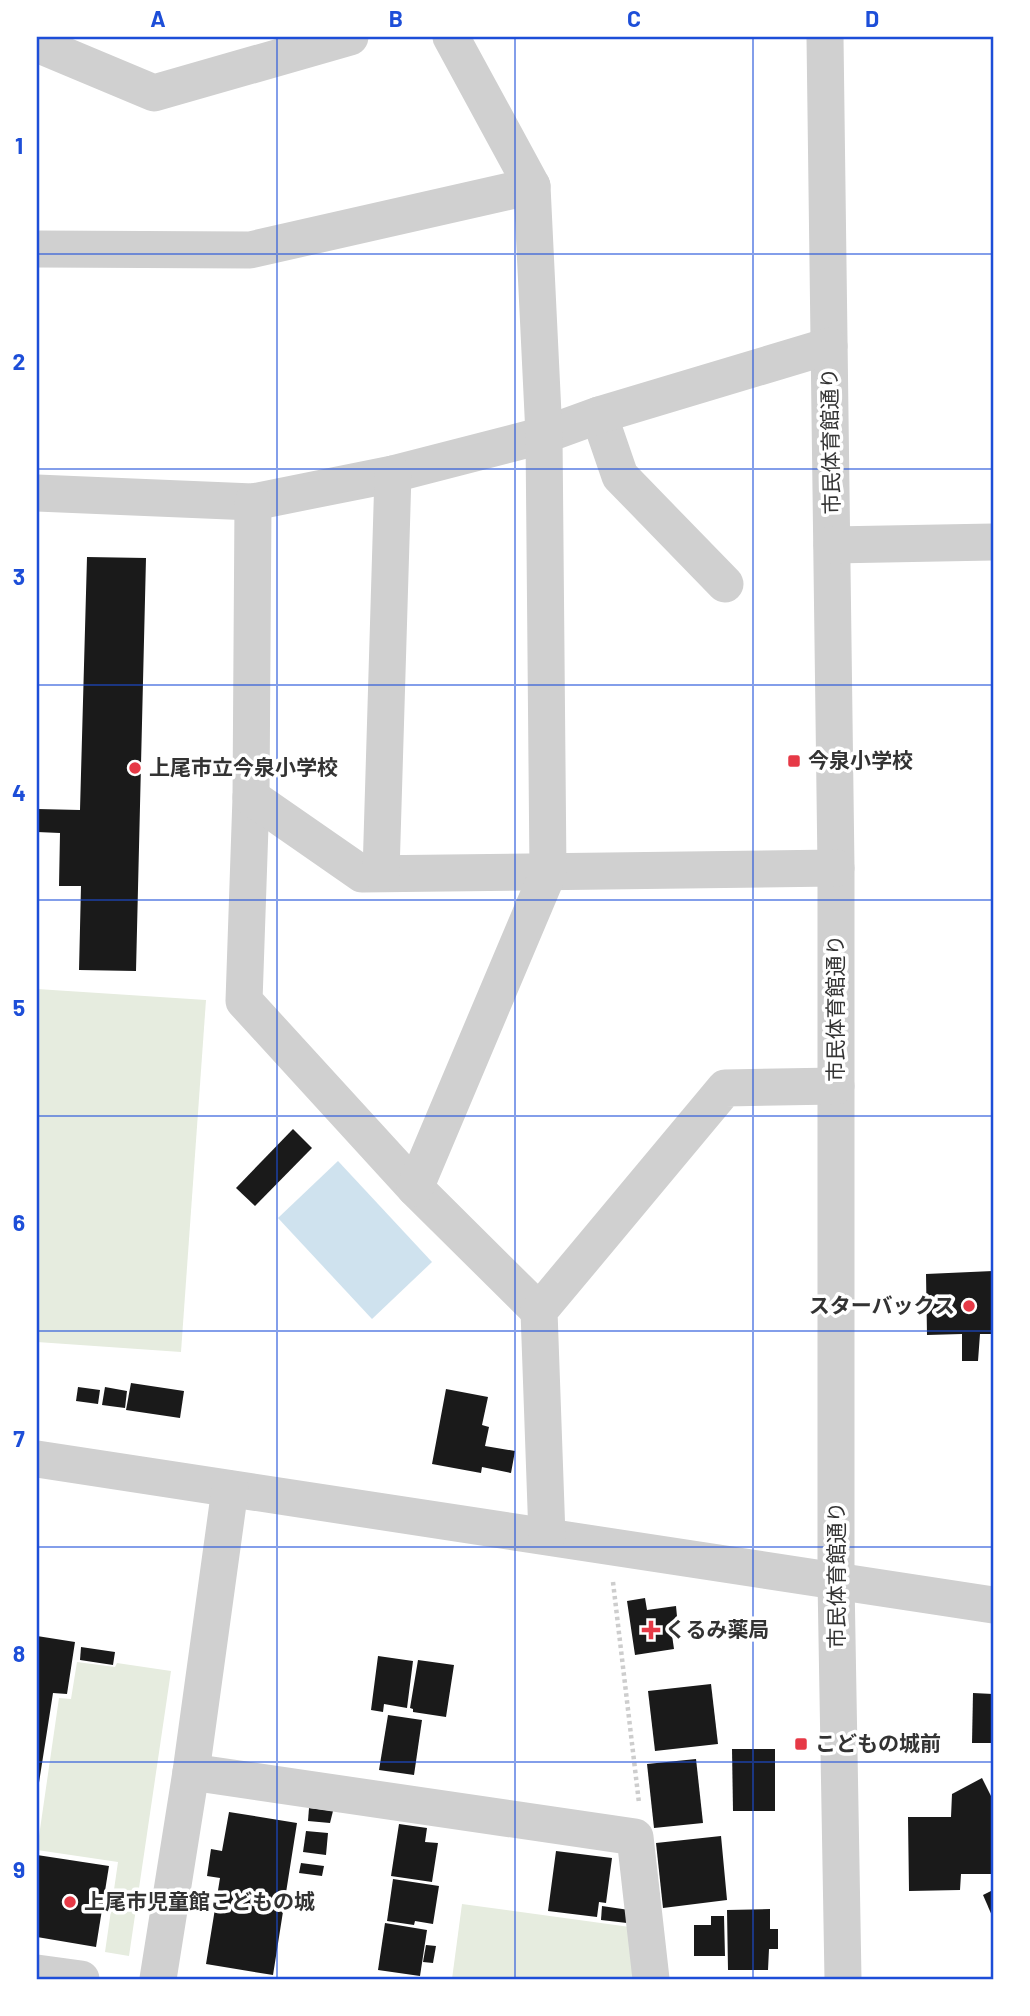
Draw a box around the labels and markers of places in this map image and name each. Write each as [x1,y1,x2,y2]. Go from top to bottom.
place label: 今泉小学校 [808,747,913,772]
marker: 今泉小学校 [786,753,802,769]
place label: 上尾市立今泉小学校 [149,754,338,779]
marker: 上尾市立今泉小学校 [127,760,143,776]
place label: スターバックス [809,1292,955,1317]
marker: スターバックス [961,1298,977,1314]
place label: くるみ薬局 [665,1616,770,1641]
marker: くるみ薬局 [643,1622,659,1638]
place label: こどもの城前 [815,1730,941,1755]
marker: こどもの城前 [793,1736,809,1752]
place label: 上尾市児童館こどもの城 [84,1888,315,1913]
marker: 上尾市児童館こどもの城 [62,1894,78,1910]

